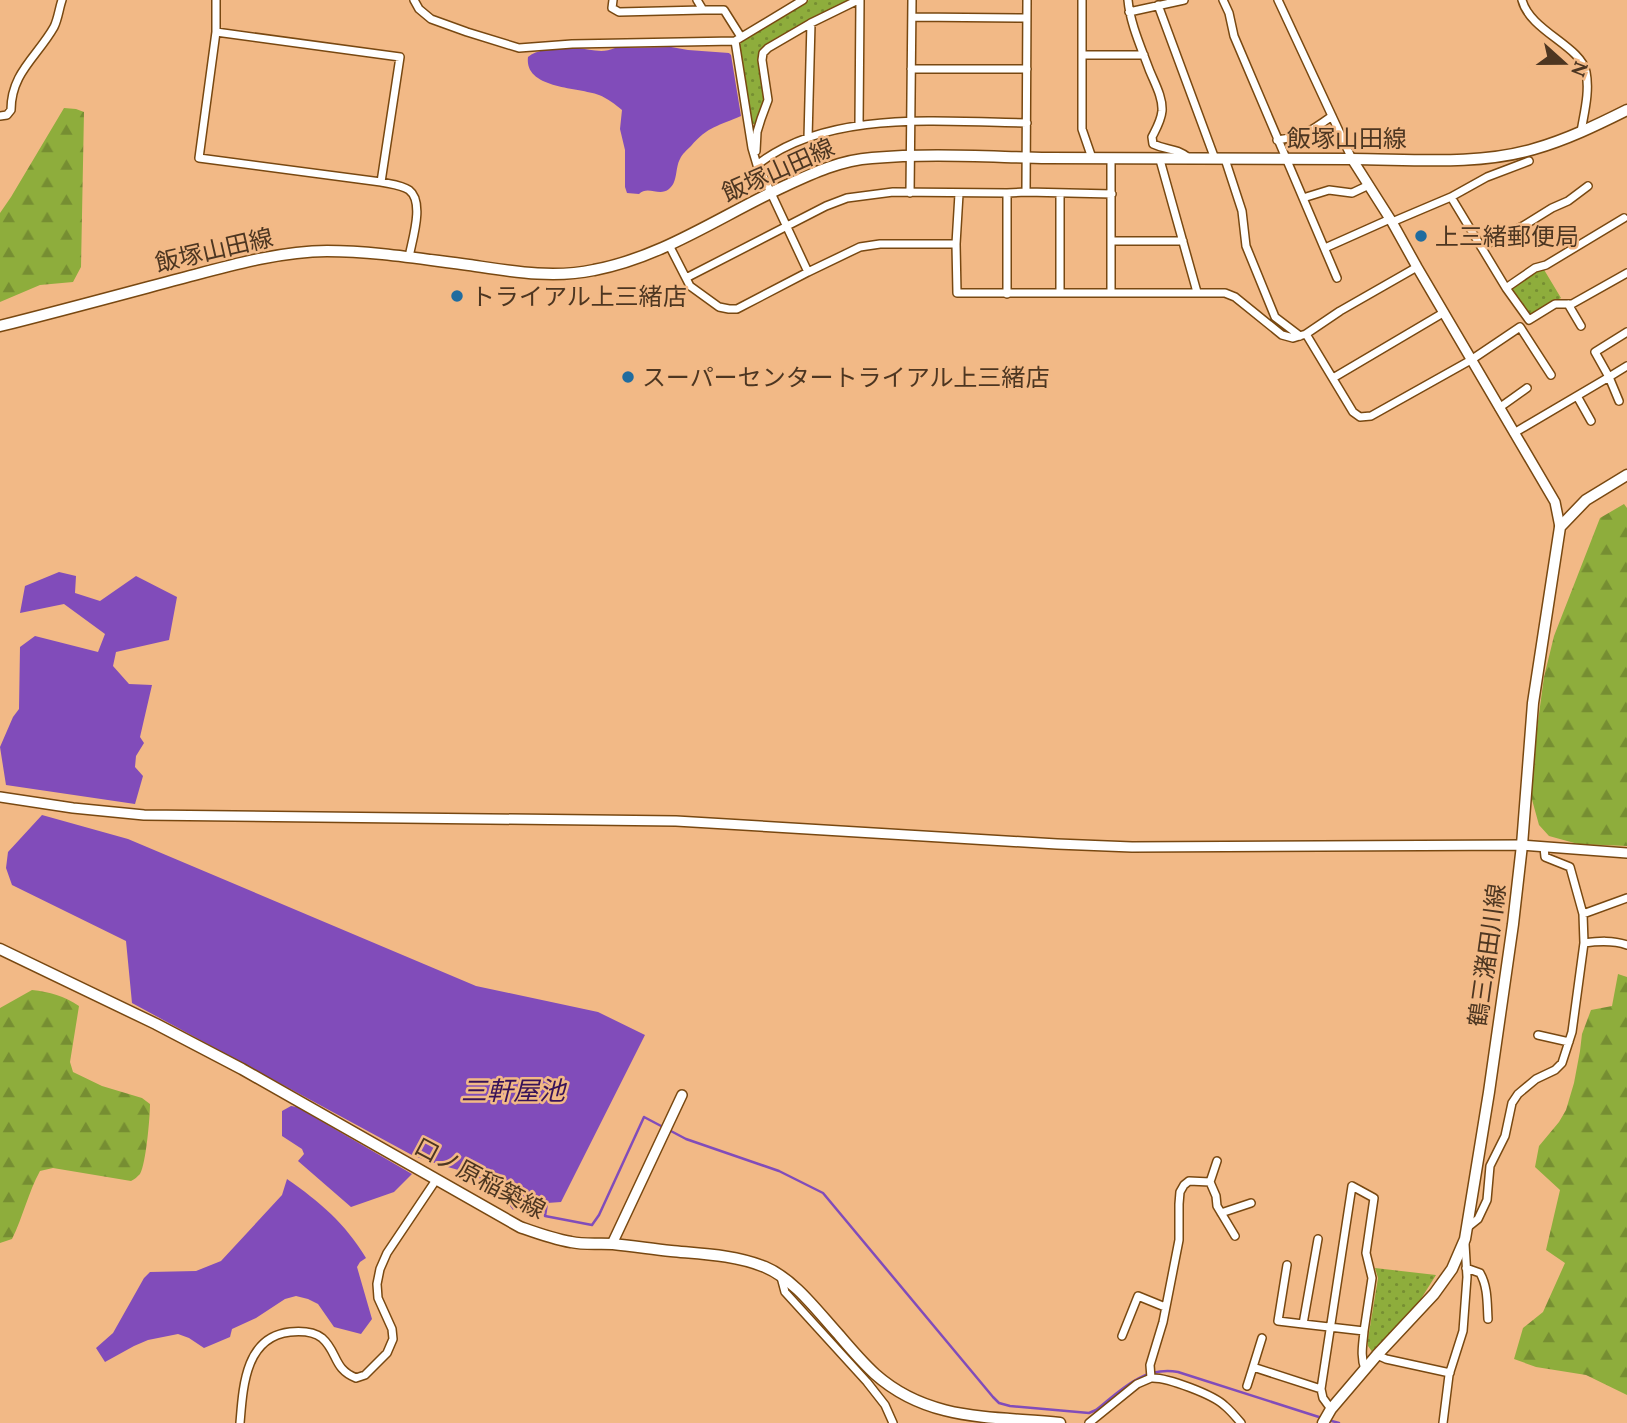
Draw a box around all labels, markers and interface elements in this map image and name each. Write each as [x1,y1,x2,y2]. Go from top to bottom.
north arrow [1529,28,1599,98]
text: N [1566,58,1594,81]
street label: 飯塚山田線 [1287,123,1407,154]
street label: 飯塚山田線 [717,131,839,209]
street label: 飯塚山田線 [152,221,276,279]
place label: 上三緒郵便局 [1435,221,1579,252]
marker: 上三緒郵便局 [1413,228,1429,244]
place label: トライアル上三緒店 [471,281,687,312]
marker: トライアル上三緒店 [449,288,465,304]
place label: スーパーセンタートライアル上三緒店 [642,362,1050,393]
marker: スーパーセンタートライアル上三緒店 [620,369,636,385]
street label: 鶴三潴田川線 [1462,882,1512,1028]
water label: 三軒屋池 [461,1074,568,1107]
street label: 口ノ原稲築線 [409,1131,551,1225]

